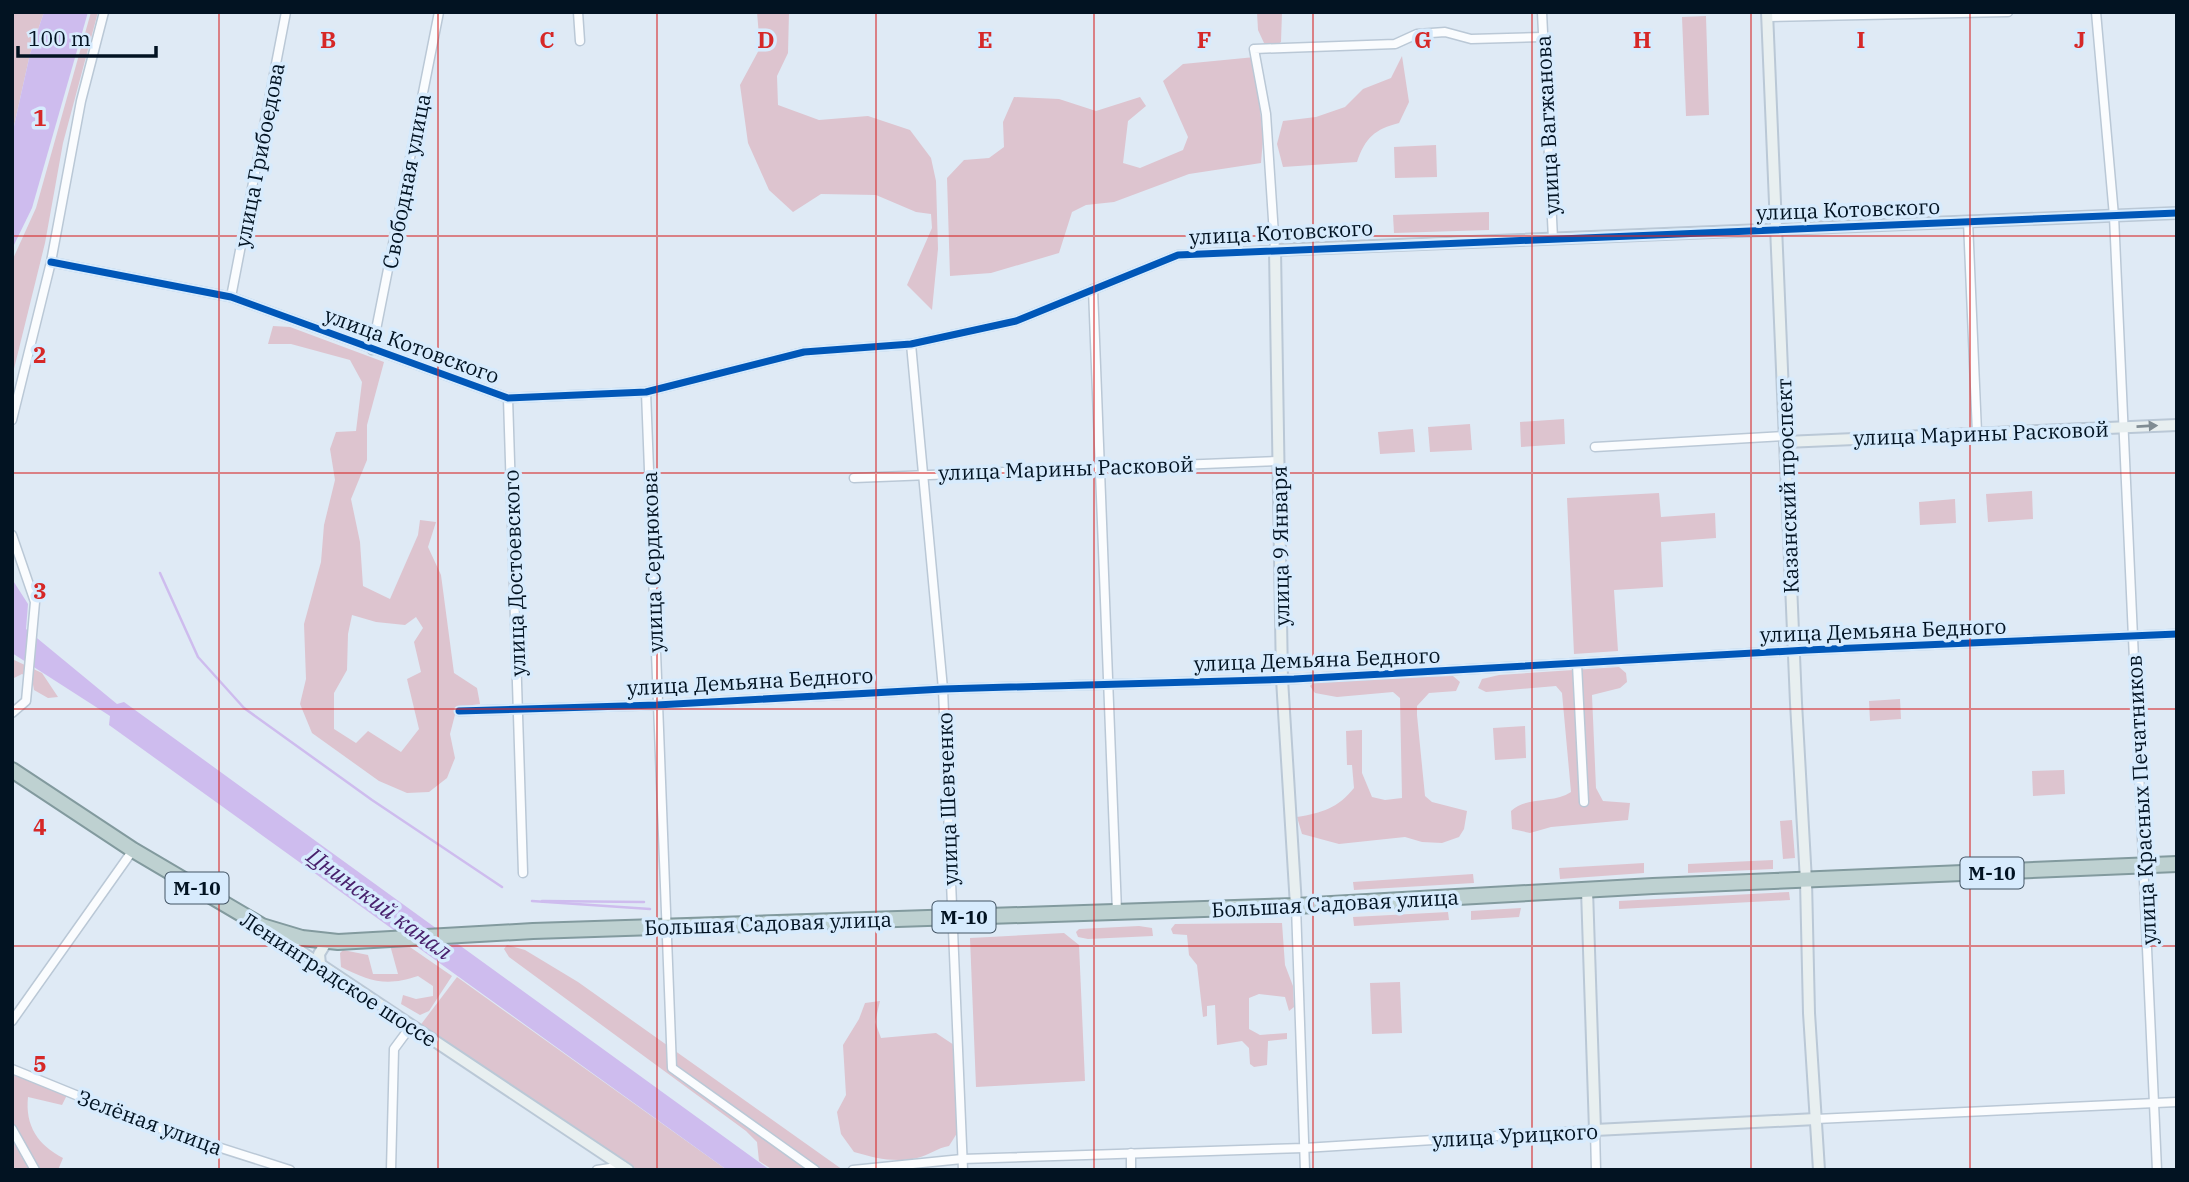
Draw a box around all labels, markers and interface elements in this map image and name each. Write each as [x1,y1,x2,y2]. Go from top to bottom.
scale bar [18,14,156,58]
text: 100 m [28,24,91,52]
text: B [320,24,336,54]
text: C [539,24,555,54]
text: D [757,24,775,54]
text: E [977,24,993,54]
text: F [1197,24,1211,54]
text: G [1414,24,1432,54]
text: H [1633,24,1651,54]
text: I [1857,24,1865,54]
text: J [2074,24,2086,54]
street label: улица Вагжанова [1528,34,1566,216]
street label: улица Грибоедова [227,60,291,250]
street label: Свободная улица [375,91,437,271]
text: 1 [33,102,47,132]
street label: улица Котовского [1756,192,1940,226]
street label: улица Котовского [1188,213,1374,251]
street label: улица Котовского [321,300,503,390]
text: 2 [33,339,47,369]
street label: Казанский проспект [1769,378,1805,594]
street label: улица Марины Расковой [1853,415,2109,451]
one-way arrow [2137,420,2159,431]
street label: улица Марины Расковой [938,450,1194,486]
street label: улица 9 Января [1265,465,1295,627]
street label: улица Достоевского [496,469,532,677]
street label: улица Сердюкова [635,471,669,653]
text: 3 [33,575,47,605]
street label: улица Демьяна Бедного [1759,612,2007,648]
street label: улица Демьяна Бедного [1193,641,1441,677]
street label: улица Красных Печатников [2119,654,2163,946]
street label: улица Демьяна Бедного [626,661,874,701]
street label: улица Шевченко [930,712,964,886]
text: 4 [33,811,47,841]
water label: Цнинский канал [301,840,459,966]
road number: М-10 [1960,858,2024,888]
road number: М-10 [166,873,228,904]
street label: Большая Садовая улица [1211,883,1459,923]
road number: М-10 [932,902,996,932]
street label: Ленинградское шоссе [236,905,442,1053]
street label: Большая Садовая улица [644,905,892,941]
text: 5 [33,1048,47,1078]
street label: Зелёная улица [74,1083,226,1161]
street label: улица Урицкого [1431,1117,1599,1153]

